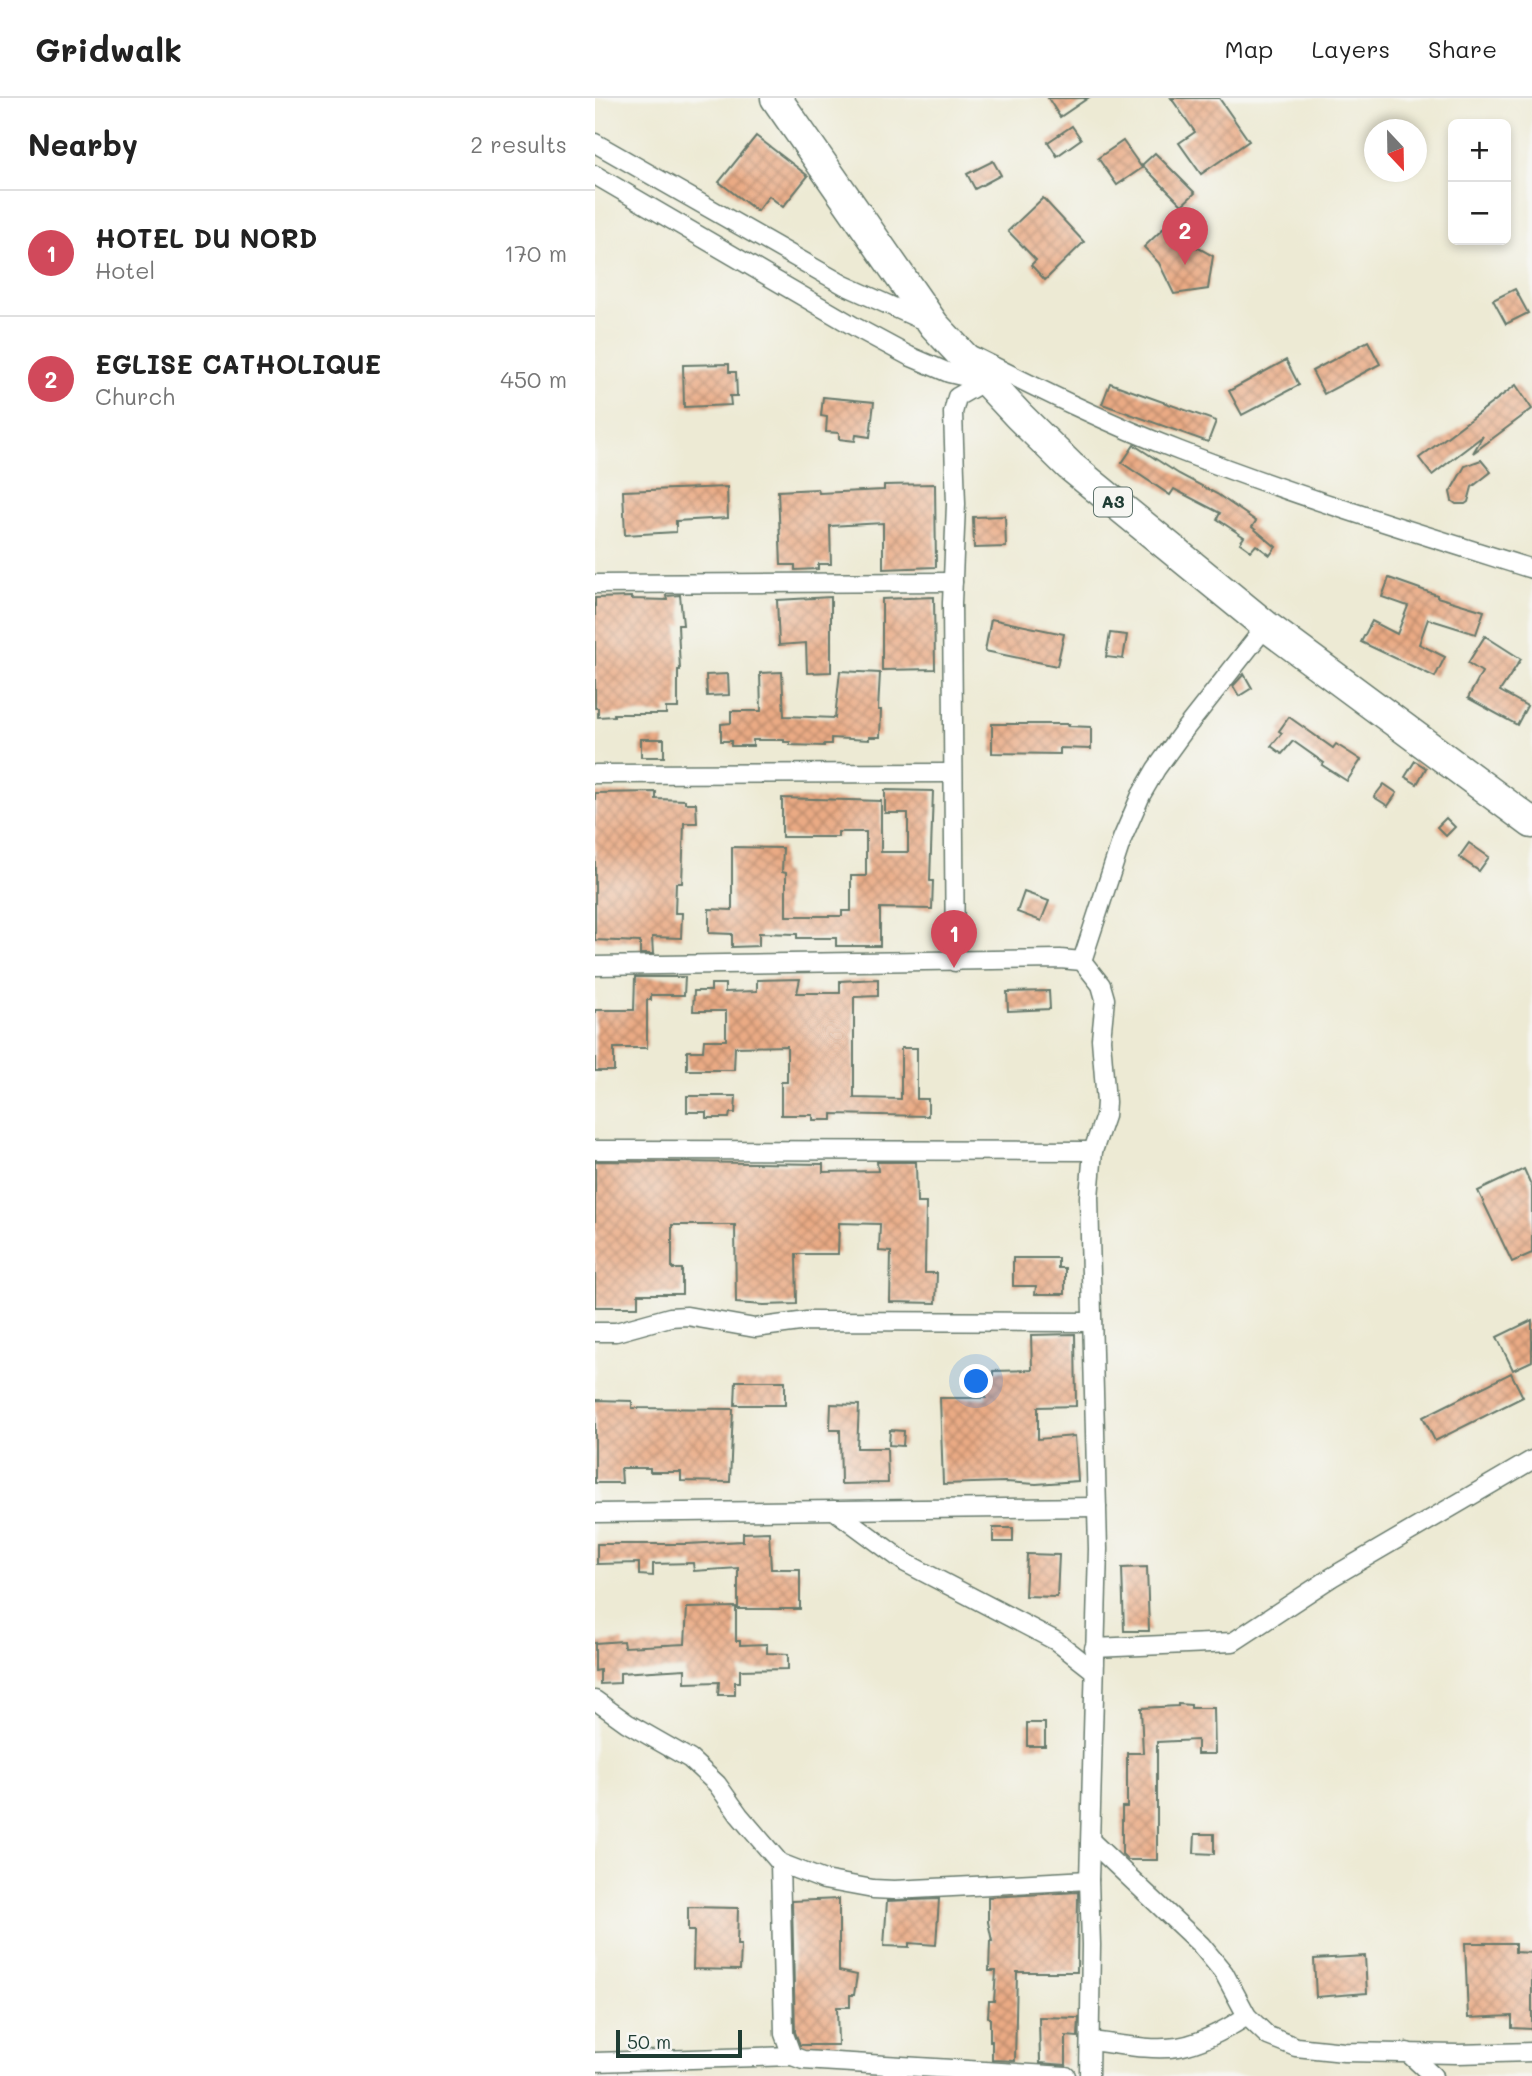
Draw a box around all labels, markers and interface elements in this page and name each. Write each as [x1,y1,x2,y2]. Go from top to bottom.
text: Gridwalk [35,27,182,70]
text: Map [1225,33,1273,64]
text: Layers [1311,33,1390,64]
text: Share [1428,33,1497,64]
north arrow [1364,119,1427,182]
map controls [1448,119,1511,245]
button: + [1448,119,1511,182]
text: Nearby [28,124,138,164]
text: 2 results [470,129,567,159]
button: − [1448,182,1511,245]
pin: 2 [1162,207,1208,265]
text: HOTEL DU NORD [95,221,317,255]
text: 1 [46,238,56,268]
text: 170 m [504,238,567,268]
text: Hotel [95,255,155,285]
text: EGLISE CATHOLIQUE [95,347,381,381]
text: 2 [45,364,57,394]
text: 450 m [500,364,567,394]
text: Church [95,381,175,411]
road number: A3 [1094,488,1132,516]
pin: 1 [931,910,977,968]
your location [959,1364,993,1398]
scale bar [616,2027,742,2059]
text: 50 m [627,2029,671,2054]

